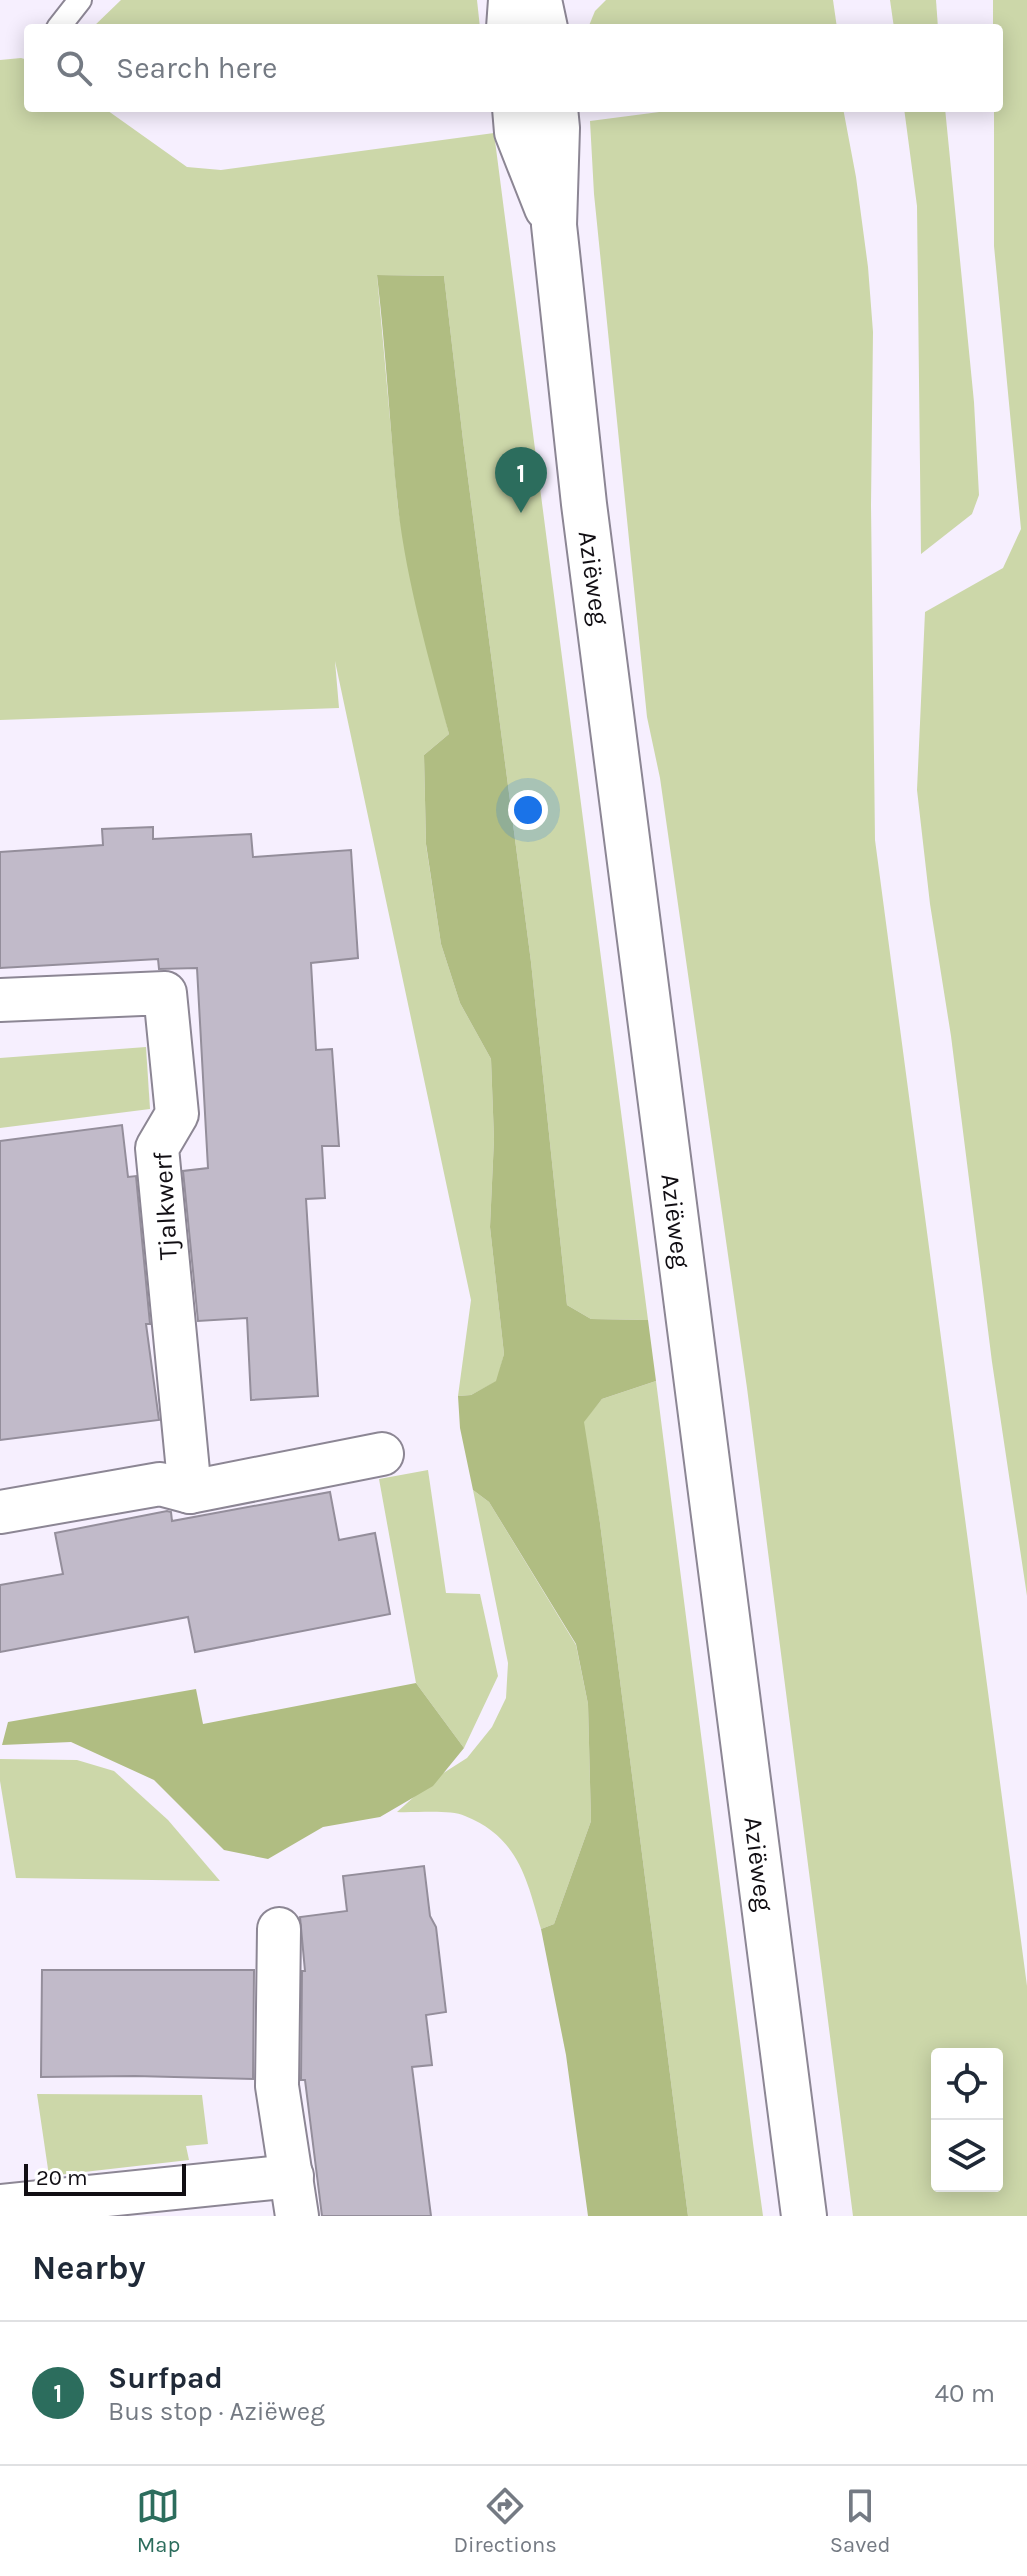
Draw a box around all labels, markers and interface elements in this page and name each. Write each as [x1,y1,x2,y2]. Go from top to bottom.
search box [24,24,1003,112]
icon: search [52,46,96,90]
text: Search here [116,50,277,86]
pin: 1 [495,447,547,513]
street label: Aziëweg [572,529,616,628]
your location [508,790,548,830]
street label: Tjalkwerf [147,1150,184,1261]
street label: Aziëweg [654,1172,697,1271]
street label: Aziëweg [737,1815,780,1914]
map controls [931,2048,1003,2192]
button: locate [931,2048,1003,2120]
button: layers [931,2120,1003,2192]
scale bar [24,2160,186,2196]
text: 20 m [36,2165,88,2191]
text: Nearby [32,2248,146,2288]
text: Surfpad [108,2360,223,2396]
text: 1 [53,2378,63,2409]
text: 40 m [935,2378,995,2409]
text: Bus stop · Aziëweg [108,2396,325,2427]
tab: Map [136,2484,180,2558]
tab: Directions [453,2484,557,2558]
tab: Saved [830,2484,891,2558]

